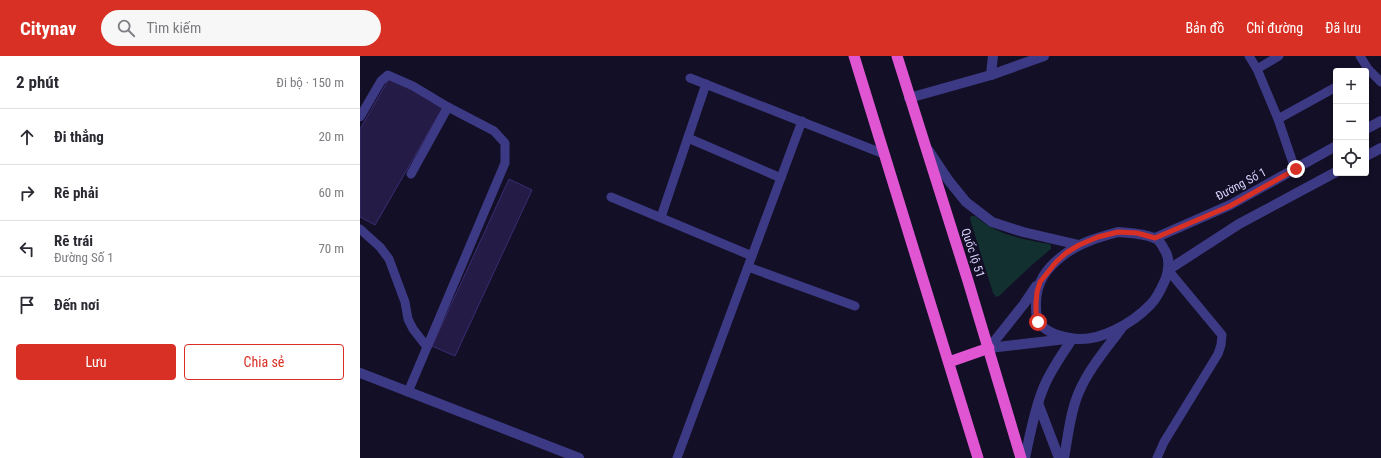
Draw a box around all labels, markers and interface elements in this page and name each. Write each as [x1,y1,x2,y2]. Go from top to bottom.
search box [101,10,381,46]
text: Citynav [20,17,77,40]
icon: search [115,17,137,39]
text: Tìm kiếm [147,19,201,37]
text: Bản đồ [1185,20,1224,36]
text: Chỉ đường [1246,20,1303,36]
text: Đã lưu [1325,20,1361,36]
map controls [1333,68,1369,176]
button: + [1333,68,1369,104]
text: 2 phút [16,72,59,92]
text: Đi bộ · 150 m [276,75,344,90]
button: − [1333,104,1369,140]
icon: ahead [16,126,38,148]
text: Đi thẳng [54,128,104,146]
text: 20 m [318,129,344,144]
button: locate [1333,140,1369,176]
route end [1287,160,1305,178]
street label: Đường Số 1 [1213,165,1269,203]
icon: right [16,182,38,204]
text: Rẽ phải [54,184,99,202]
text: 60 m [318,185,344,200]
street label: Quốc lộ 51 [959,227,987,279]
text: Rẽ trái [54,232,93,250]
icon: left [16,238,38,260]
text: 70 m [318,241,344,256]
text: Đường Số 1 [54,250,114,265]
icon: arrive [16,294,38,316]
text: Đến nơi [54,296,100,314]
route start [1029,313,1047,331]
button: Lưu [16,344,176,380]
button: Chia sẻ [184,344,344,380]

